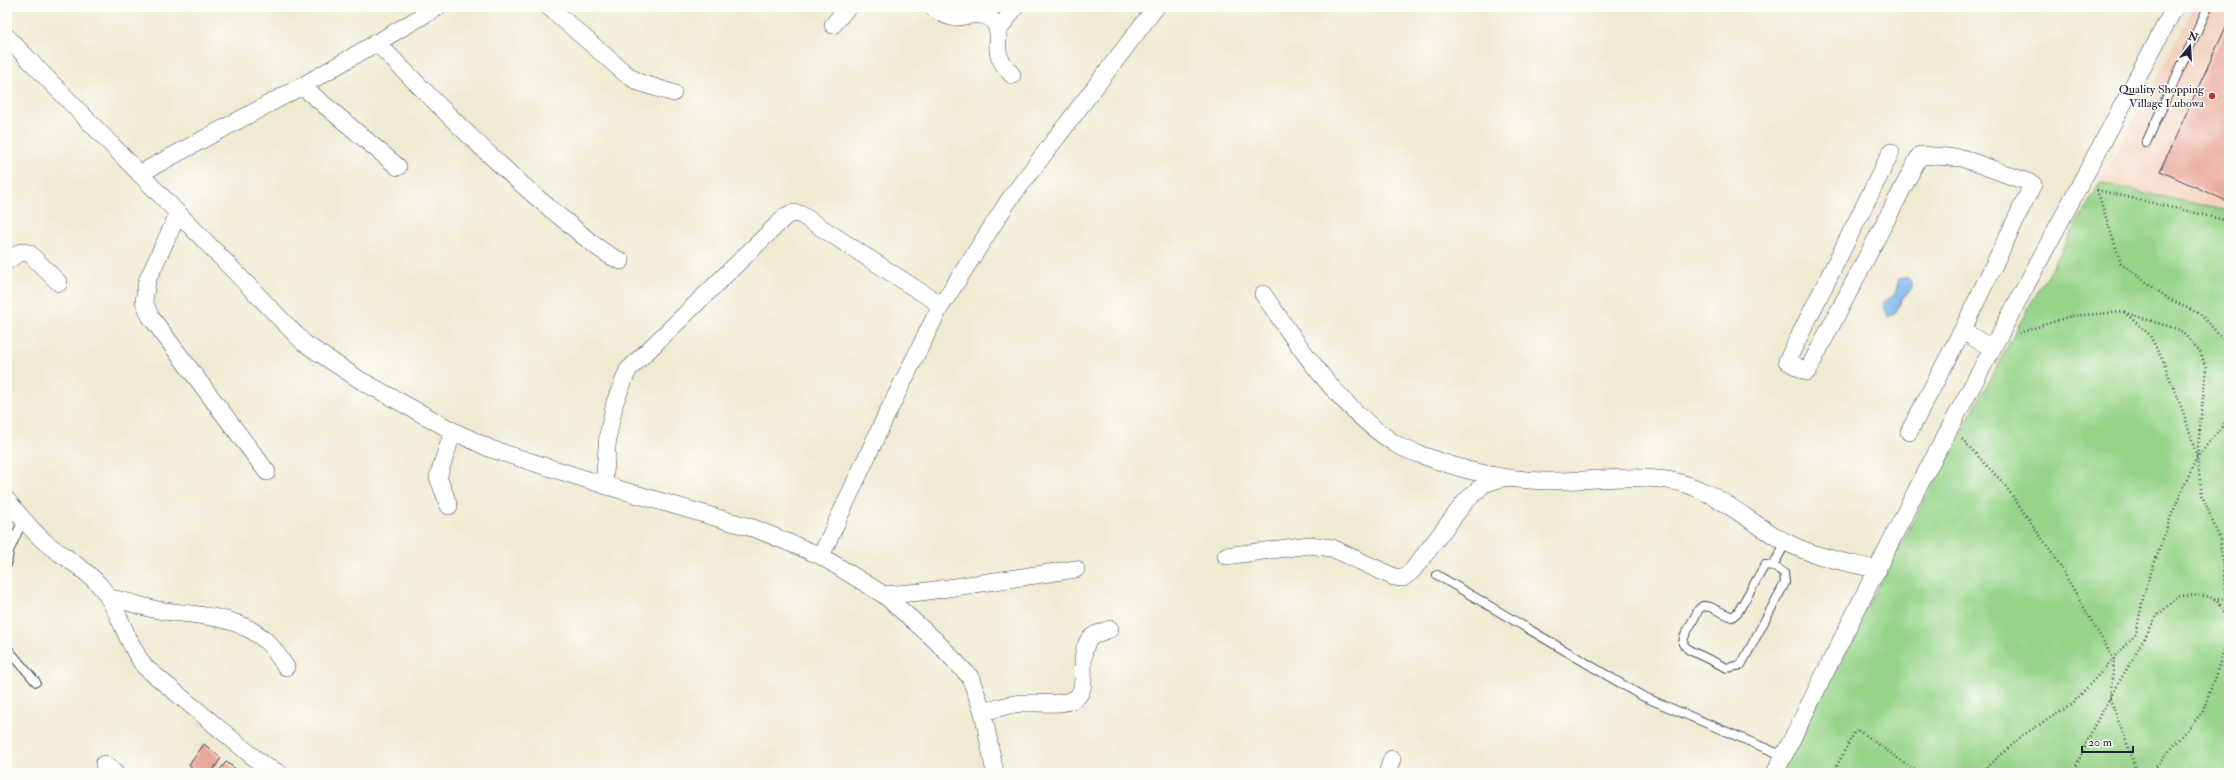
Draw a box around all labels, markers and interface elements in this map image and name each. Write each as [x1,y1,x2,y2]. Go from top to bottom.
north arrow [2170,26,2210,66]
text: N [2185,29,2201,45]
place label: Quality Shopping Village Lubowa [2119,82,2205,111]
marker: Quality Shopping Village Lubowa [2207,91,2217,101]
scale bar [2082,728,2133,754]
text: 20 m [2088,735,2113,750]

